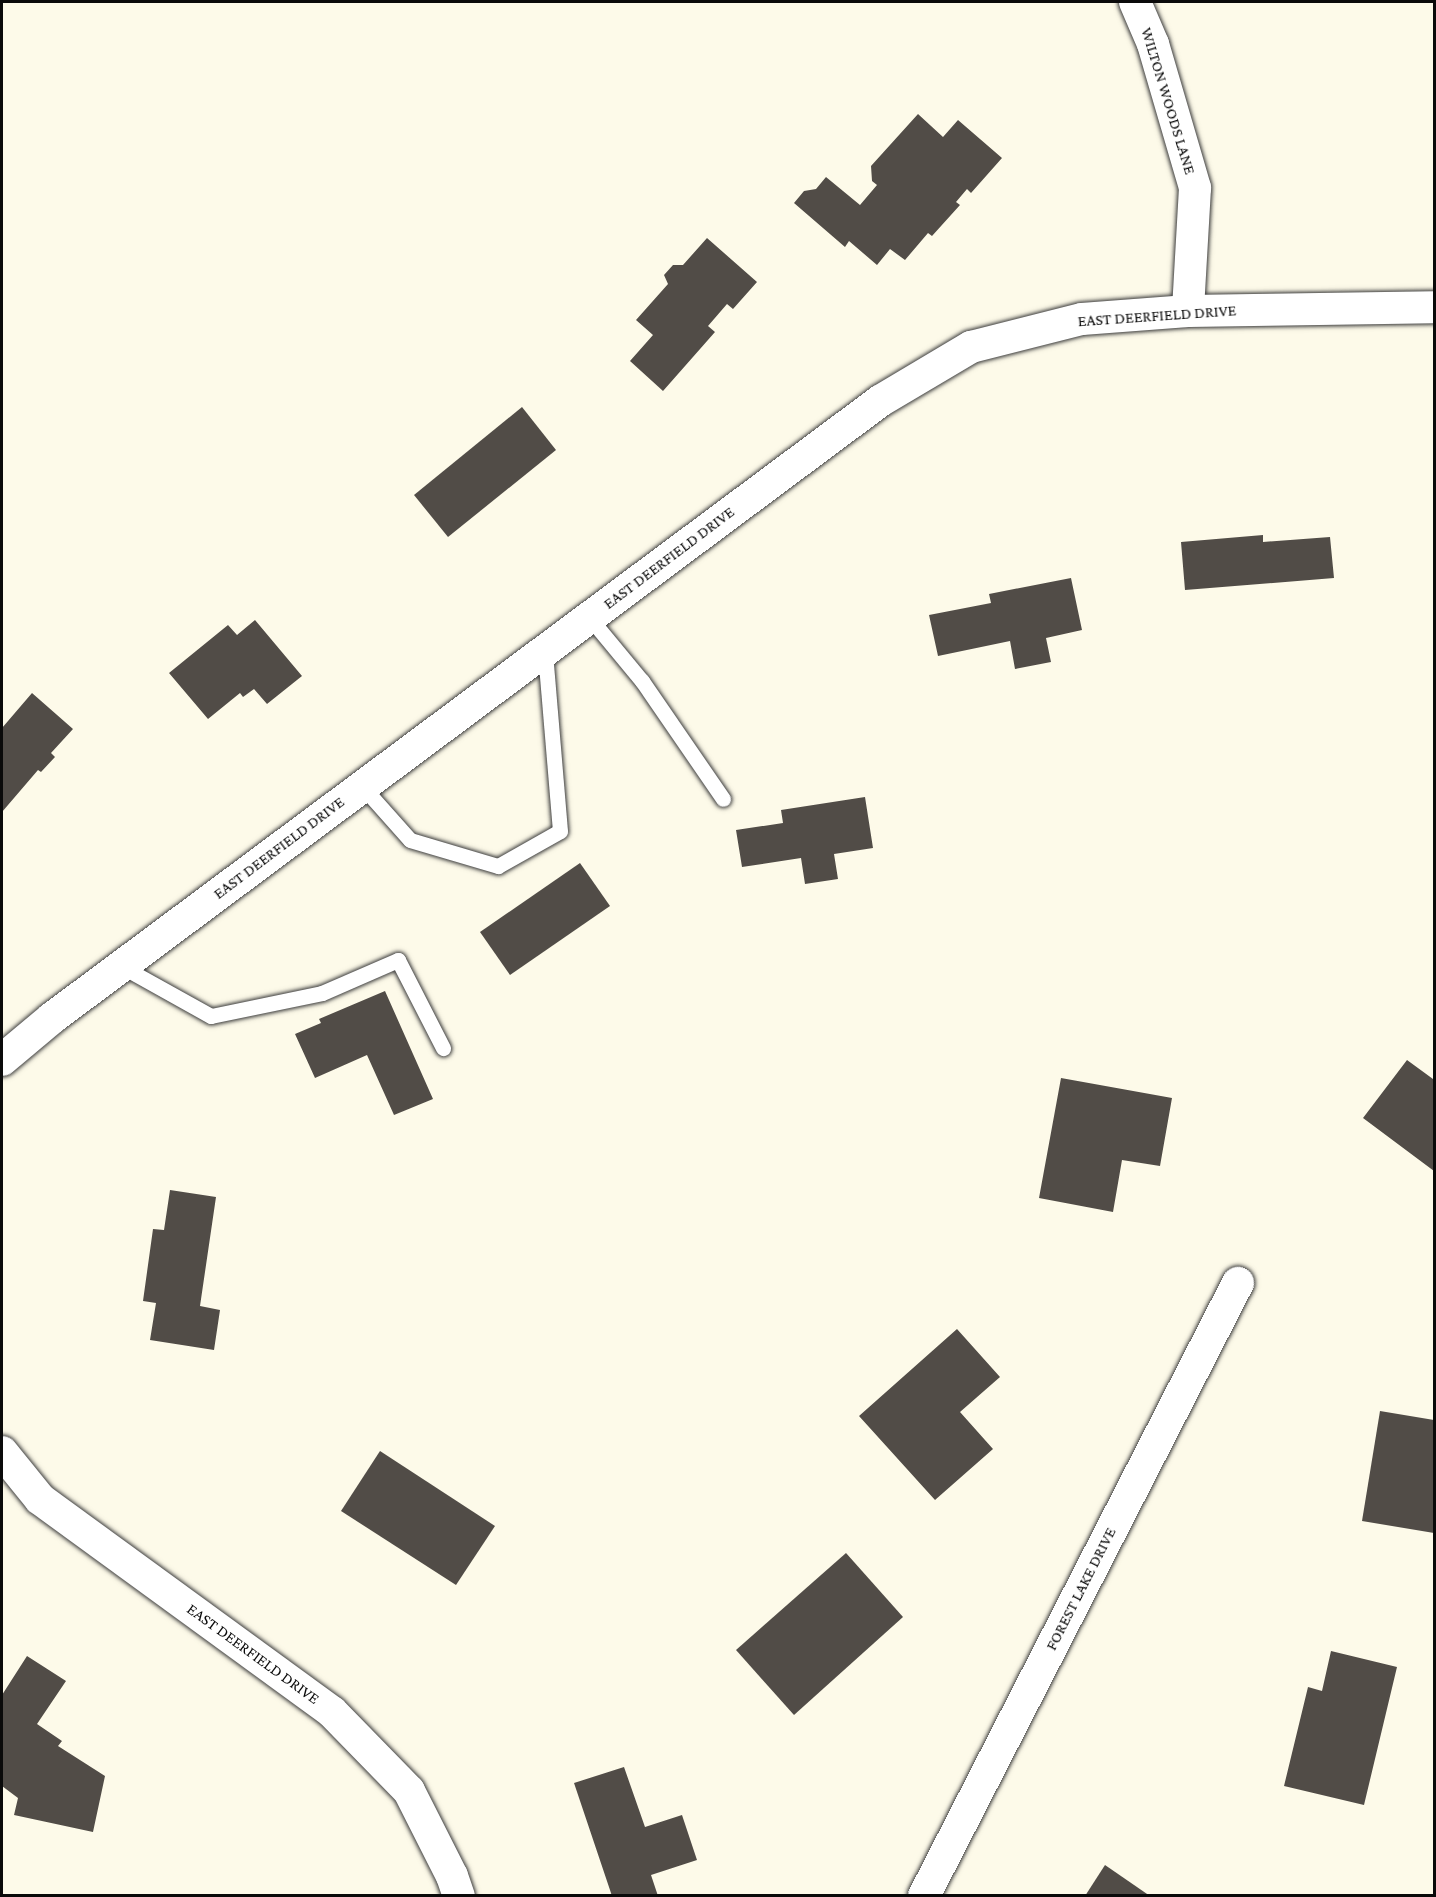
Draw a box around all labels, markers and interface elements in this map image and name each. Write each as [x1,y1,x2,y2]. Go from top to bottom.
street label: WILTON WOODS LANE [1137,25,1199,177]
street label: EAST DEERFIELD DRIVE [1077,301,1237,331]
street label: EAST DEERFIELD DRIVE [600,502,738,614]
street label: EAST DEERFIELD DRIVE [210,792,348,904]
street label: FOREST LAKE DRIVE [1042,1524,1120,1654]
street label: EAST DEERFIELD DRIVE [183,1600,323,1708]

